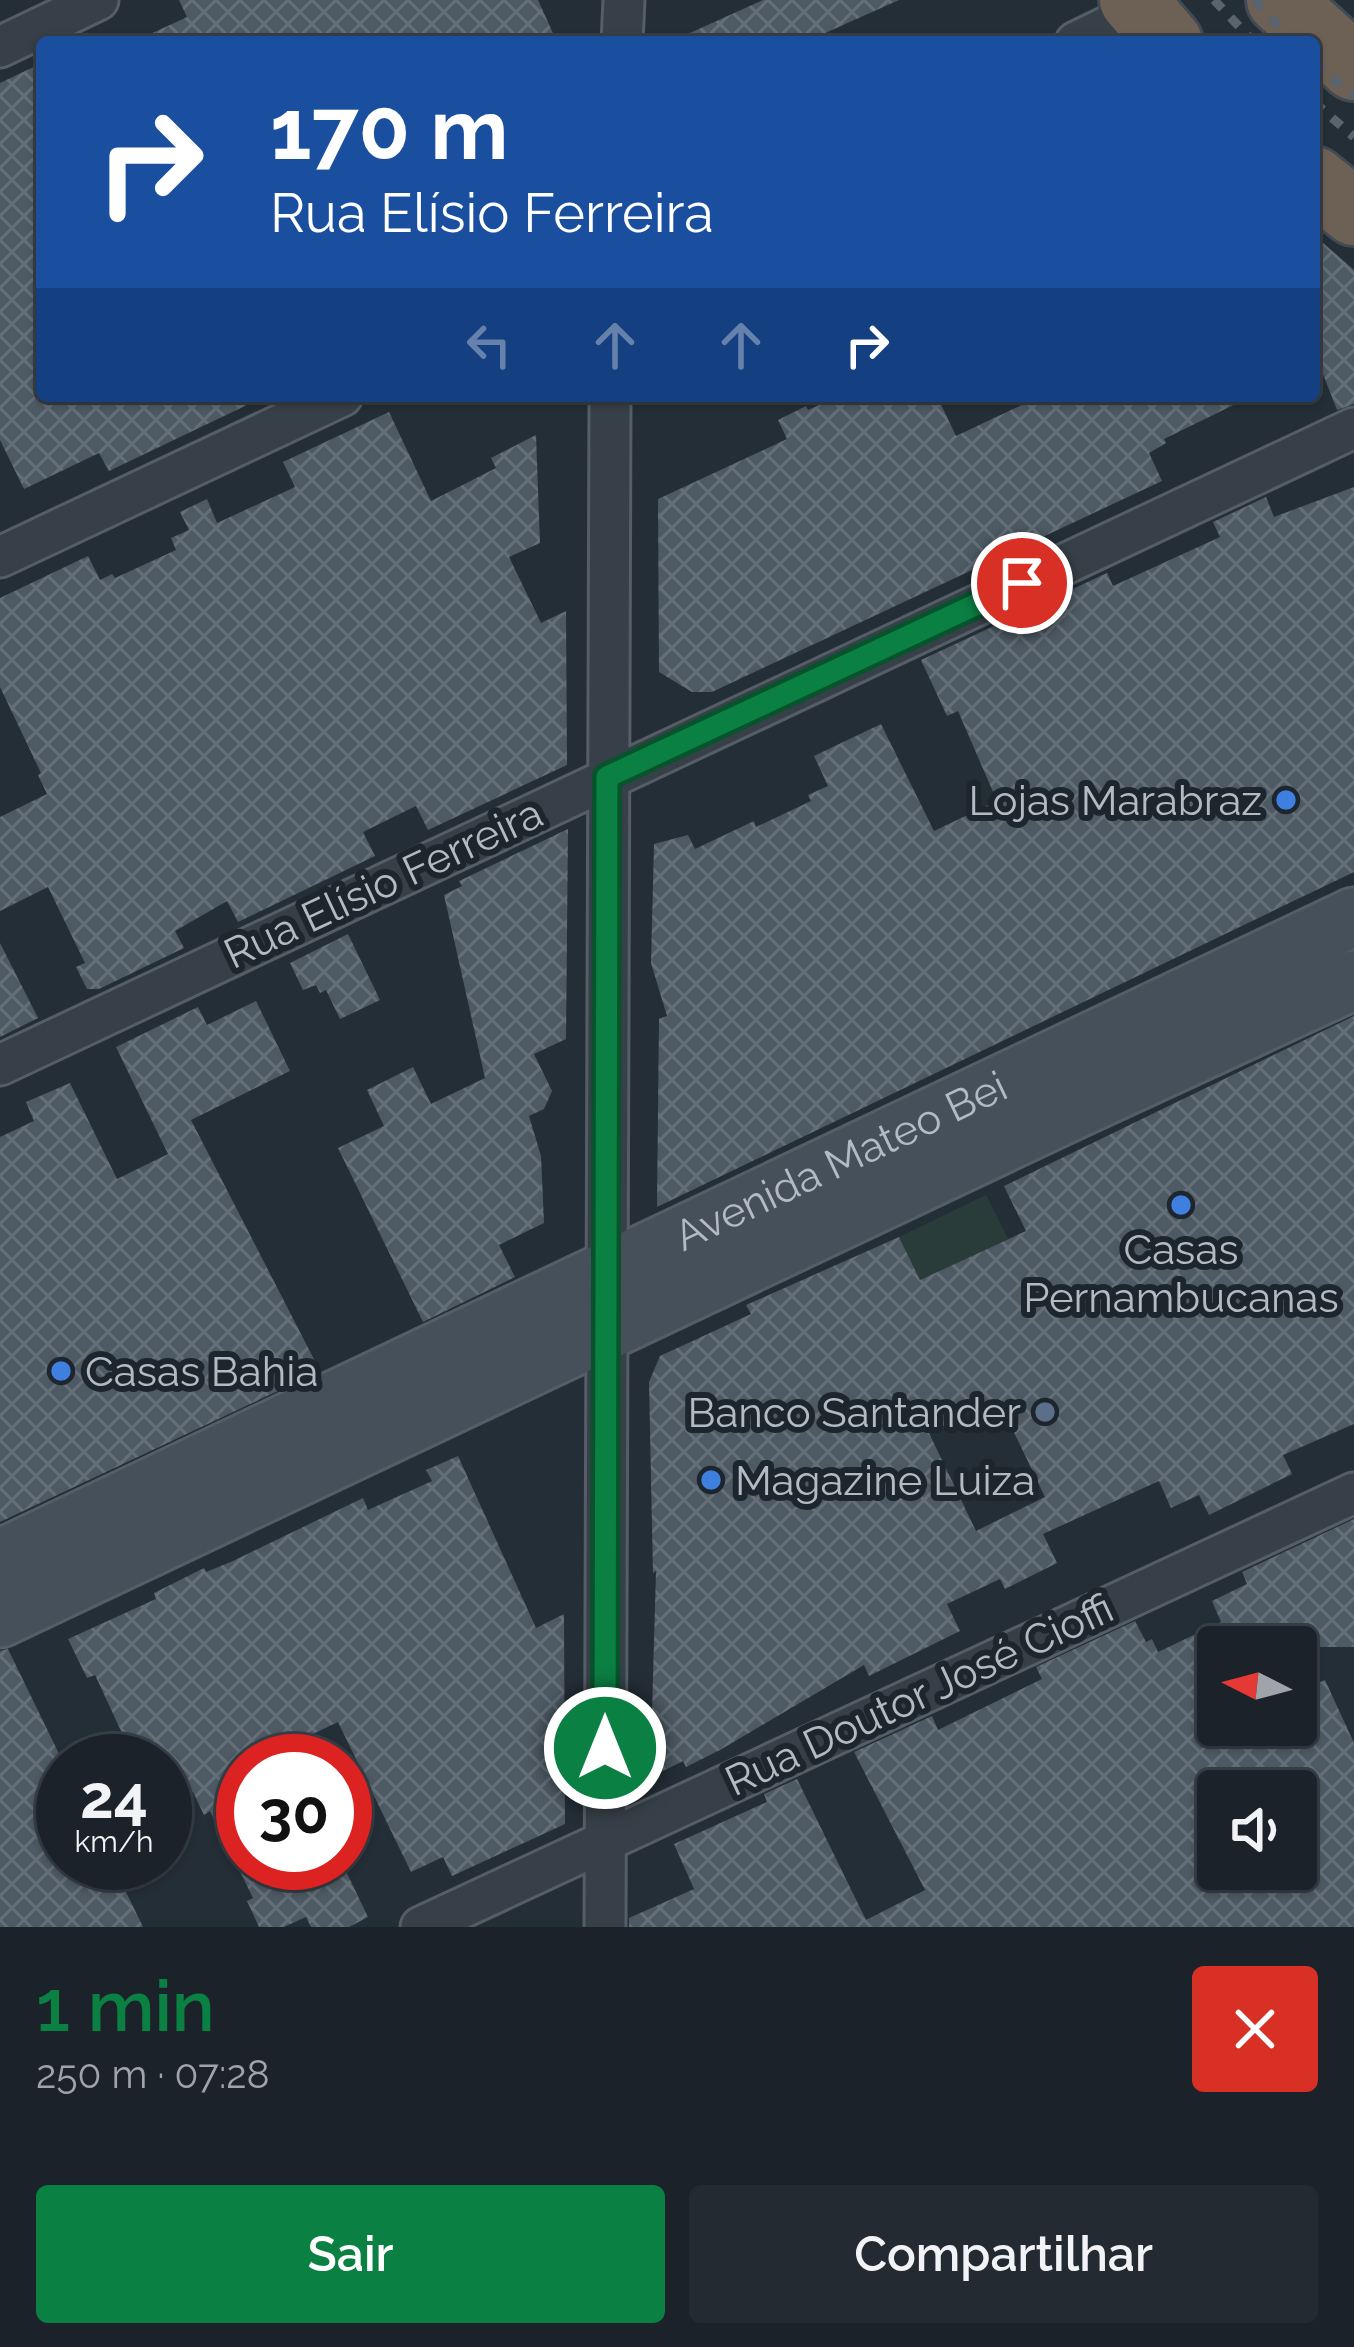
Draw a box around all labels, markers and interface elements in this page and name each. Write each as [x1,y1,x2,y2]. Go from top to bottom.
text: 170 m [270,80,509,179]
icon: right [72,84,228,240]
text: Rua Elísio Ferreira [270,181,714,245]
icon: left [456,312,522,378]
icon: ahead [582,312,648,378]
icon: ahead [708,312,774,378]
icon: right [834,312,900,378]
pin [971,532,1073,634]
icon: arrive [989,550,1055,616]
place label: Lojas Marabraz [968,776,1262,825]
marker: Lojas Marabraz [1273,787,1299,813]
street label: Rua Elísio Ferreira [216,788,550,979]
street label: Avenida Mateo Bei [667,1061,1015,1261]
marker: Casas Pernambucanas [1168,1192,1194,1218]
place label: Casas Pernambucanas [1023,1225,1339,1322]
place label: Casas Bahia [85,1347,318,1396]
marker: Casas Bahia [48,1358,74,1384]
place label: Banco Santander [687,1388,1021,1437]
marker: Banco Santander [1032,1399,1058,1425]
place label: Magazine Luiza [735,1456,1035,1505]
marker: Magazine Luiza [698,1467,724,1493]
street label: Rua Doutor José Cioffi [718,1583,1121,1806]
north arrow [1197,1626,1317,1746]
map controls [1197,1626,1317,1890]
position arrow [542,1685,668,1811]
speed limit sign: 30 [216,1734,372,1890]
text: 24 [80,1762,148,1832]
button: sound [1197,1770,1317,1890]
text: km/h [74,1824,154,1859]
text: 1 min [36,1963,215,2048]
button: close [1192,1966,1318,2092]
text: 250 m · 07:28 [36,2051,270,2097]
button: Sair [36,2185,665,2323]
button: Compartilhar [689,2185,1318,2323]

